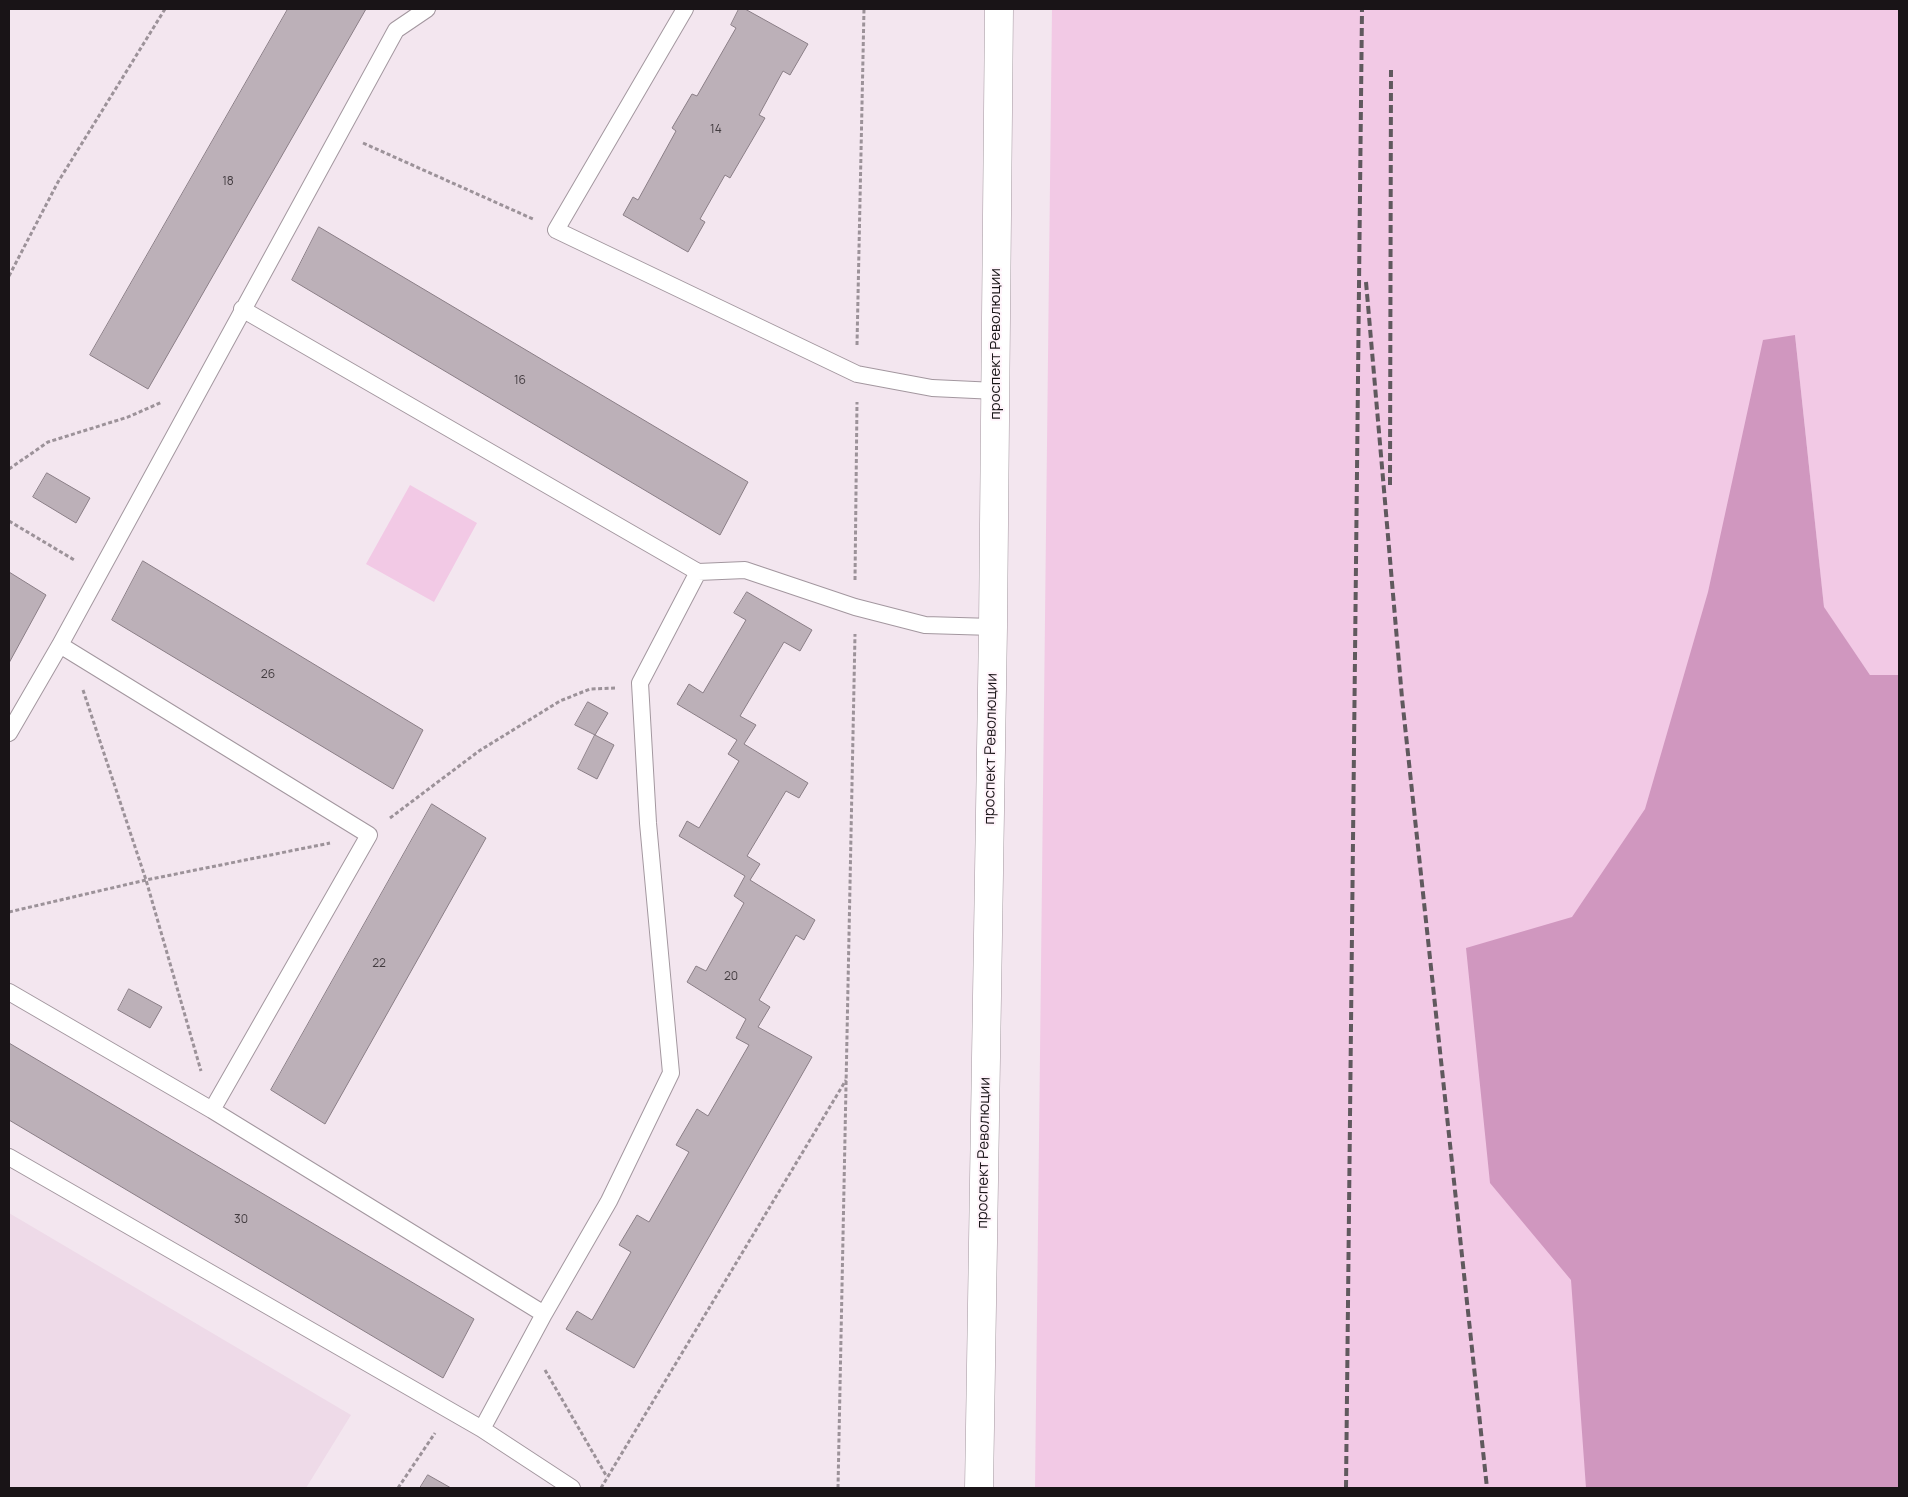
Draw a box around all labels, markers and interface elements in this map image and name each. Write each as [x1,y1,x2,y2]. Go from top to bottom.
house number: 14 [710,123,722,137]
house number: 18 [222,175,234,189]
street label: проспект Революции [987,268,1005,420]
house number: 16 [514,374,526,388]
house number: 26 [261,668,275,682]
street label: проспект Революции [981,673,1001,825]
house number: 22 [372,957,386,971]
house number: 20 [724,970,738,984]
street label: проспект Революции [974,1077,994,1229]
house number: 30 [234,1213,248,1227]

